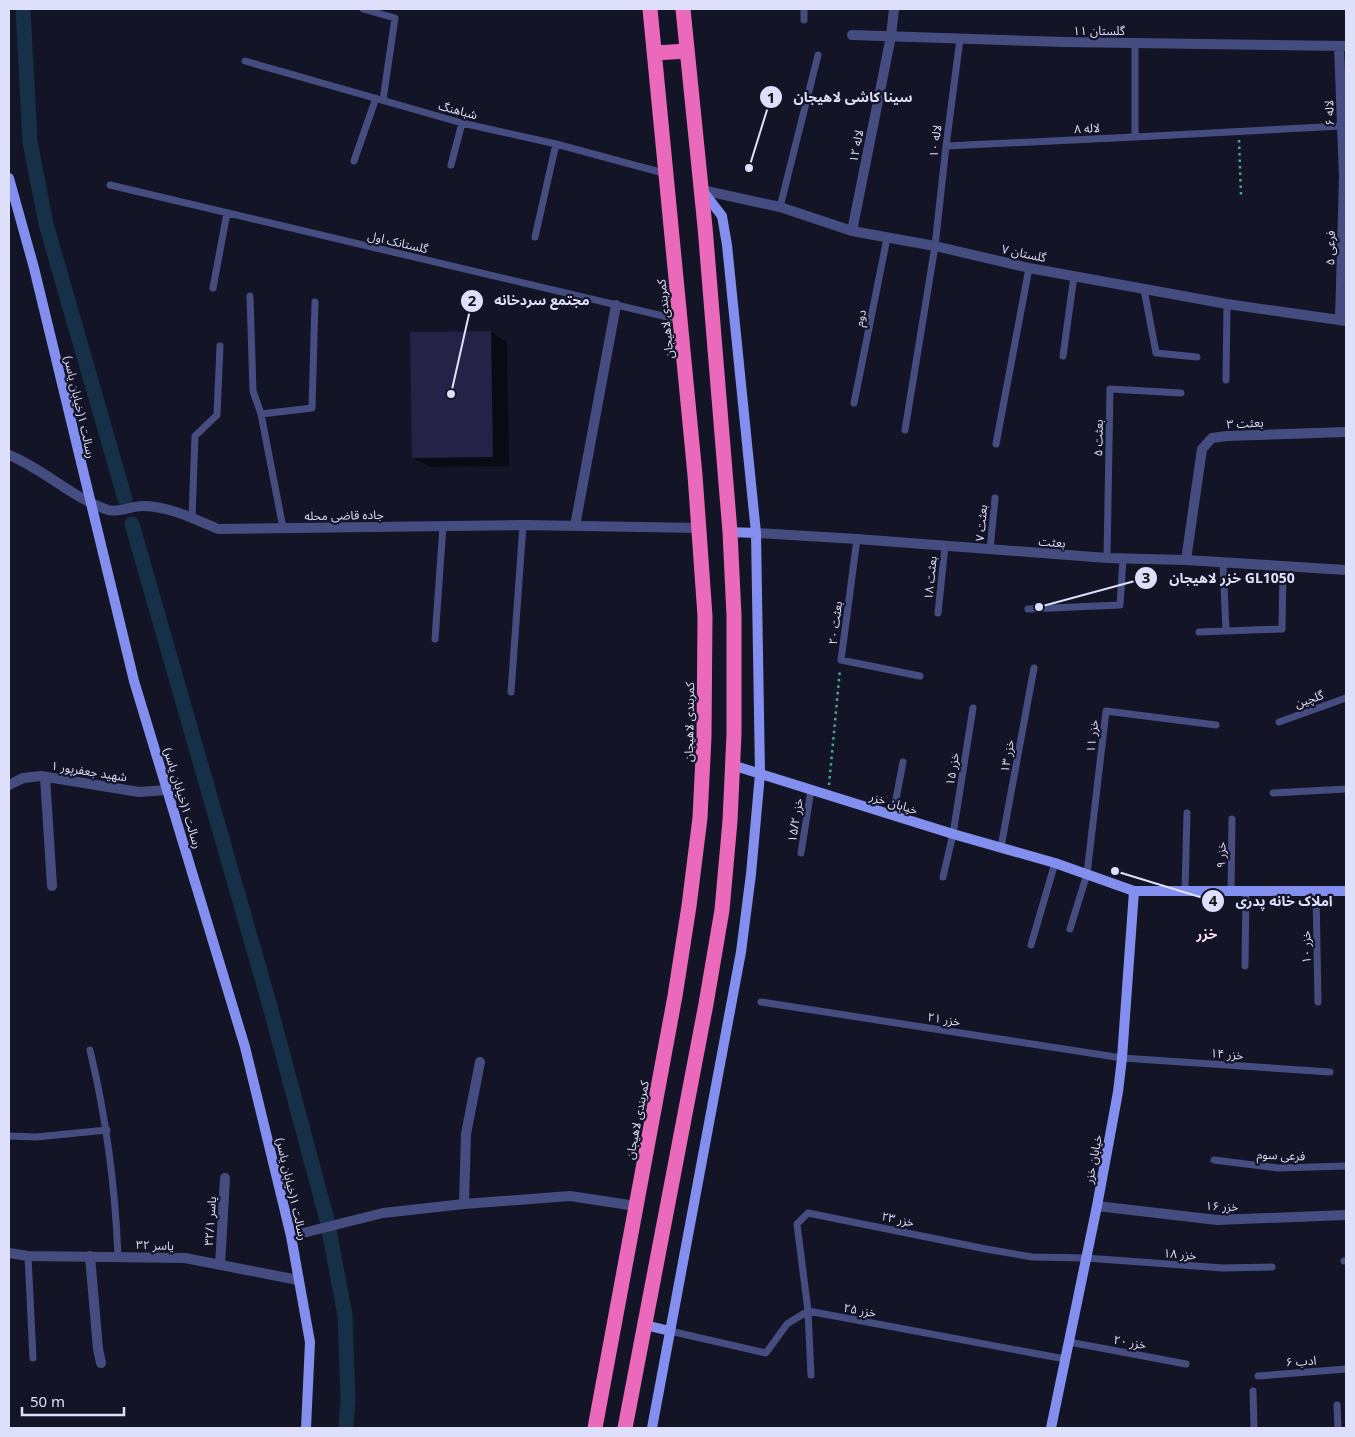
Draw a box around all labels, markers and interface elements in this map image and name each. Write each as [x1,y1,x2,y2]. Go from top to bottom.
street label: گلستان ۱۱ [1073,22,1126,39]
callout: سینا کاشی لاهیجان [758,83,922,112]
text: 1 [767,87,775,107]
text: سینا کاشی لاهیجان [794,87,912,106]
street label: شباهنگ [437,97,479,123]
street label: لاله ۶ [1320,100,1338,126]
street label: لاله ۸ [1074,119,1100,137]
street label: لاله ۱۰ [925,124,945,158]
street label: لاله ۱۲ [845,128,867,164]
street label: گلستانک اول [366,227,431,257]
street label: فرعی ۵ [1321,231,1339,265]
street label: گلستان ۷ [1000,240,1049,266]
street label: کمربندی لاهیجان [652,277,678,360]
callout: مجتمع سردخانه [459,286,600,315]
text: 2 [468,290,477,310]
text: مجتمع سردخانه [494,290,590,310]
street label: دوم [850,308,871,328]
street label: رسالت ۱(خیابان یاسر) [60,354,100,460]
street label: بعثت ۳ [1226,414,1264,432]
street label: بعثت ۵ [1089,419,1107,457]
street label: بعثت ۷ [971,504,991,542]
street label: جاده قاضی محله [304,506,384,524]
street label: بعثت [1038,533,1066,551]
street label: بعثت ۱۸ [919,555,941,601]
callout: خزر لاهیجان GL1050 [1134,563,1305,592]
text: 3 [1142,567,1150,587]
text: خزر لاهیجان GL1050 [1169,568,1295,587]
street label: بعثت ۲۰ [824,600,846,646]
street label: کمربندی لاهیجان [680,681,698,762]
street label: گلچین [1292,686,1327,712]
street label: خزر ۱۱ [1082,719,1102,753]
street label: خزر ۱۳ [996,738,1018,774]
street label: رسالت ۱(خیابان یاسر) [160,745,206,851]
street label: خزر ۱۵ [941,751,963,787]
street label: شهید جعفرپور ۱ [50,757,128,785]
street label: خیابان خزر [867,787,920,818]
street label: خزر ۱۵/۲ [783,797,807,843]
street label: خزر ۹ [1212,842,1230,868]
callout: املاک خانه پدری [1200,886,1342,915]
text: 4 [1209,890,1218,910]
text: املاک خانه پدری [1235,891,1333,911]
district label: خزر [1196,924,1218,943]
street label: خزر ۱۰ [1297,930,1315,964]
street label: خزر ۲۱ [926,1008,962,1030]
street label: خزر ۱۴ [1210,1044,1244,1064]
street label: کمربندی لاهیجان [621,1078,653,1161]
street label: خیابان خزر [1080,1133,1106,1186]
street label: رسالت ۱(خیابان یاسر) [272,1136,312,1242]
street label: فرعی سوم [1256,1146,1306,1165]
street label: یاسر ۳۲/۱ [200,1196,220,1246]
street label: خزر ۱۶ [1205,1197,1239,1215]
street label: خزر ۲۳ [880,1207,916,1231]
street label: یاسر ۳۲ [136,1236,174,1254]
street label: خزر ۱۸ [1163,1244,1197,1264]
street label: خزر ۲۵ [842,1299,878,1321]
street label: خزر ۲۰ [1112,1331,1148,1353]
street label: ادب ۶ [1285,1351,1317,1371]
scale bar [22,1384,125,1416]
text: 50 m [30,1391,65,1411]

